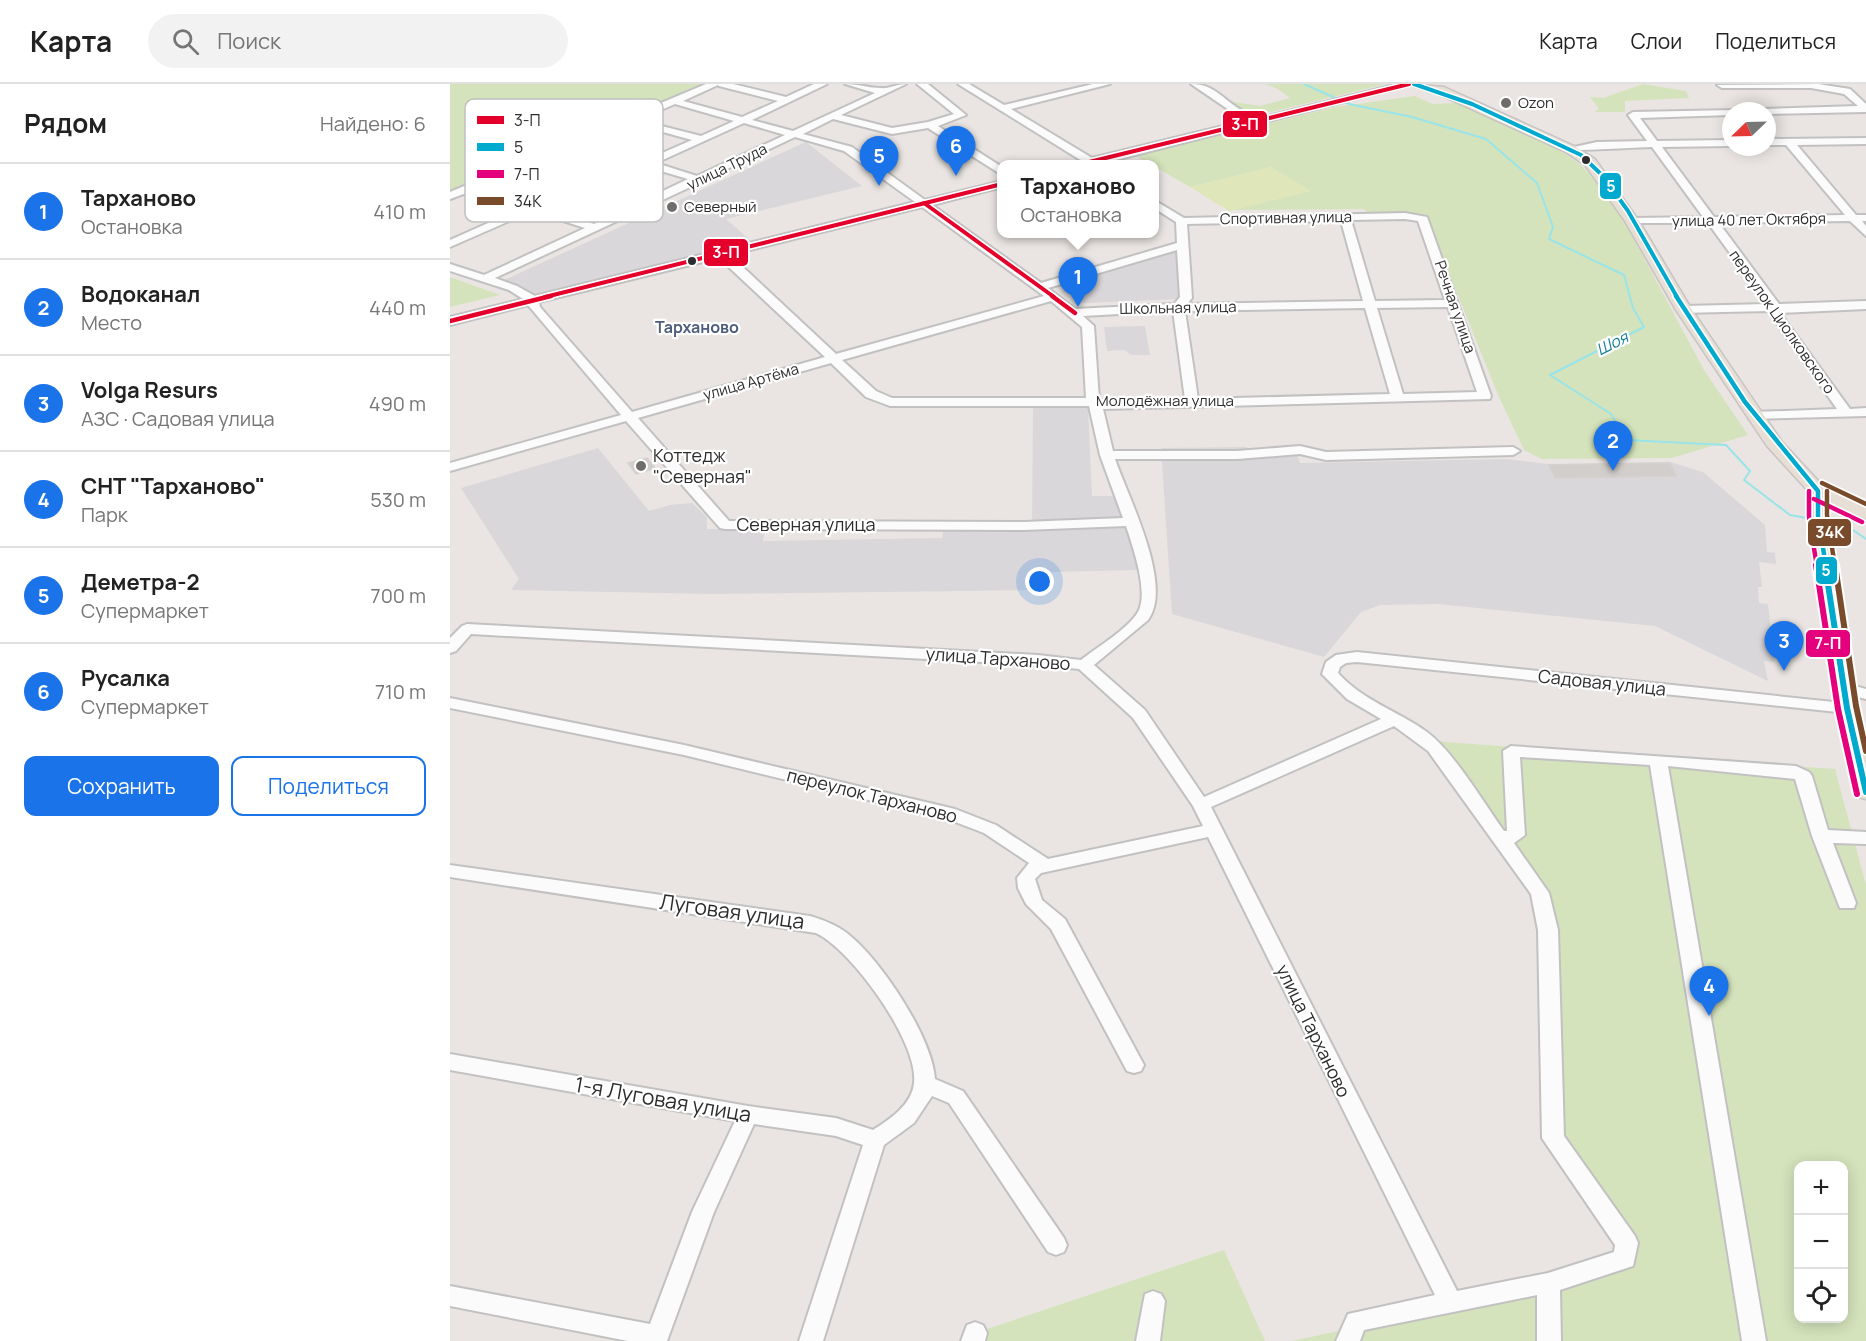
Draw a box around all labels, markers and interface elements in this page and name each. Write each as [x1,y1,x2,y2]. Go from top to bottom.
search box [148,14,568,68]
text: Карта [30,22,112,60]
icon: search [169,25,202,58]
text: Поиск [217,26,281,56]
text: Карта [1539,27,1598,55]
text: Слои [1631,27,1682,55]
text: Поделиться [1715,27,1836,55]
place label: Ozon [1518,92,1554,113]
marker: Ozon [1499,96,1513,110]
legend [465,99,663,222]
north arrow [1722,102,1776,156]
text: Рядом [24,105,107,141]
text: 3-П [514,109,541,131]
text: Найдено: 6 [320,110,426,137]
line badge: 3-П [1222,110,1268,138]
text: 3-П [1231,113,1259,135]
pin: 6 [936,126,976,176]
text: 5 [514,136,523,158]
pin: 5 [860,136,898,186]
street label: улица Труда [683,138,771,195]
unlabelled marker [1580,154,1592,166]
popup [997,160,1159,238]
text: 7-П [514,163,540,185]
text: Тарханово [1020,171,1136,201]
line badge: 5 [1599,172,1622,200]
text: 5 [1606,175,1616,197]
text: Тарханово [81,183,196,213]
text: 34К [514,190,542,212]
place label: Северный [684,196,757,217]
text: 1 [39,198,48,225]
text: 410 m [373,198,426,225]
marker: Северный [665,200,679,214]
text: Остановка [1020,201,1122,228]
street label: Спортивная улица [1220,206,1352,229]
street label: улица 40 лет Октября [1672,208,1826,231]
text: Остановка [81,213,183,240]
line badge: 3-П [703,238,749,267]
text: 3-П [712,241,740,263]
street label: переулок Циолковского [1725,245,1840,398]
unlabelled marker [686,255,698,267]
pin: 1 [1058,258,1098,307]
street label: Речная улица [1430,258,1481,356]
text: Водоканал [81,279,200,309]
text: 2 [38,294,49,321]
text: 440 m [369,294,426,321]
street label: Школьная улица [1119,296,1237,319]
text: Место [81,309,142,336]
district label: Тарханово [655,316,739,338]
water label: Шоя [1592,325,1633,360]
street label: улица Артёма [701,358,801,405]
text: Volga Resurs [81,375,218,405]
text: 3 [38,390,49,417]
text: 490 m [369,390,426,417]
street label: Молодёжная улица [1096,390,1234,411]
text: АЗС · Садовая улица [81,405,275,432]
pin: 2 [1594,422,1632,471]
place label: Коттедж "Северная" [653,443,752,488]
marker: Коттедж "Северная" [634,459,648,473]
text: СНТ "Тарханово" [81,471,265,501]
text: 4 [37,486,50,513]
text: 530 m [370,486,426,513]
text: Парк [81,501,128,528]
street label: Северная улица [736,512,876,536]
line badge: 34К [1807,518,1852,547]
text: 34К [1815,521,1845,543]
line badge: 5 [1815,556,1838,585]
text: 5 [1821,559,1831,581]
text: Деметра-2 [81,567,200,597]
your location [1025,567,1054,596]
text: 5 [38,582,49,609]
text: 700 m [371,582,426,609]
text: Супермаркет [81,597,209,624]
pin: 3 [1764,622,1804,671]
line badge: 7-П [1805,629,1851,658]
text: 7-П [1815,632,1841,654]
street label: улица Тарханово [925,641,1071,675]
text: Русалка [81,663,170,693]
street label: Садовая улица [1537,663,1667,701]
text: 6 [37,678,50,705]
text: 710 m [375,678,426,705]
text: Супермаркет [81,693,209,720]
button: Сохранить [24,756,219,816]
button: Поделиться [231,756,426,816]
street label: переулок Тарханово [784,762,960,828]
street label: Луговая улица [658,887,806,935]
street label: улица Тарханово [1271,960,1356,1101]
pin: 4 [1690,966,1728,1016]
street label: 1-я Луговая улица [573,1070,754,1128]
map controls [1794,1161,1848,1323]
button: + [1794,1161,1848,1215]
button: − [1794,1215,1848,1269]
button: locate [1794,1269,1848,1323]

